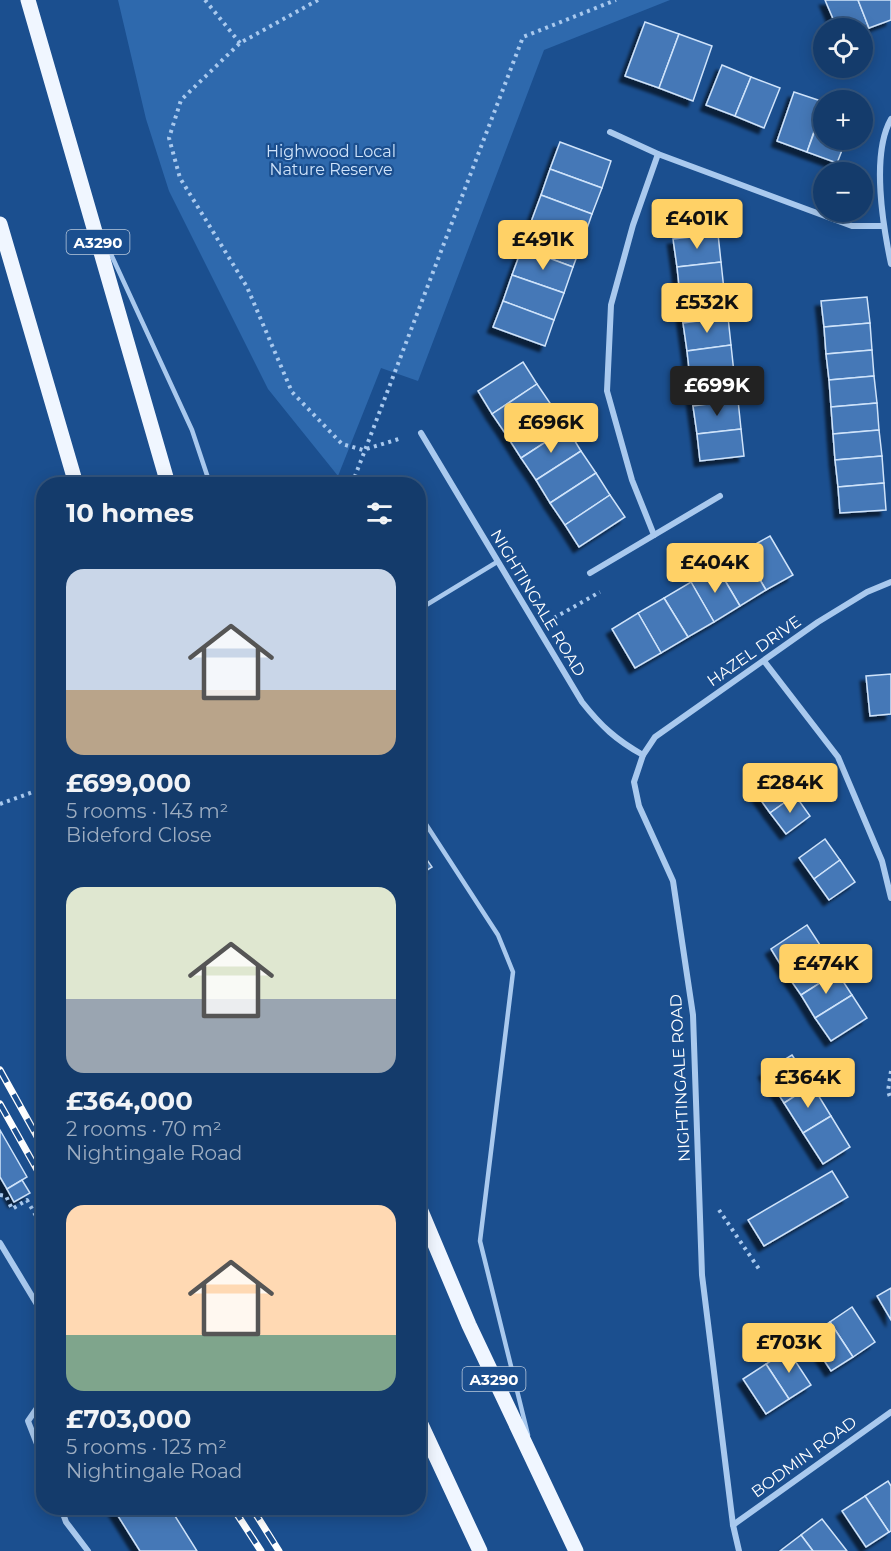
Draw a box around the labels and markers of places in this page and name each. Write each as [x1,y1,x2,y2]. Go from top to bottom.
pin: £401K [655,199,739,250]
pin: £491K [501,220,585,271]
pin: £532K [665,283,749,334]
pin: £699K [675,366,759,417]
pin: £696K [509,403,593,454]
pin: £404K [673,543,757,594]
pin: £284K [748,763,832,814]
pin: £474K [784,944,868,995]
pin: £364K [766,1058,850,1109]
pin: £703K [747,1323,831,1374]

